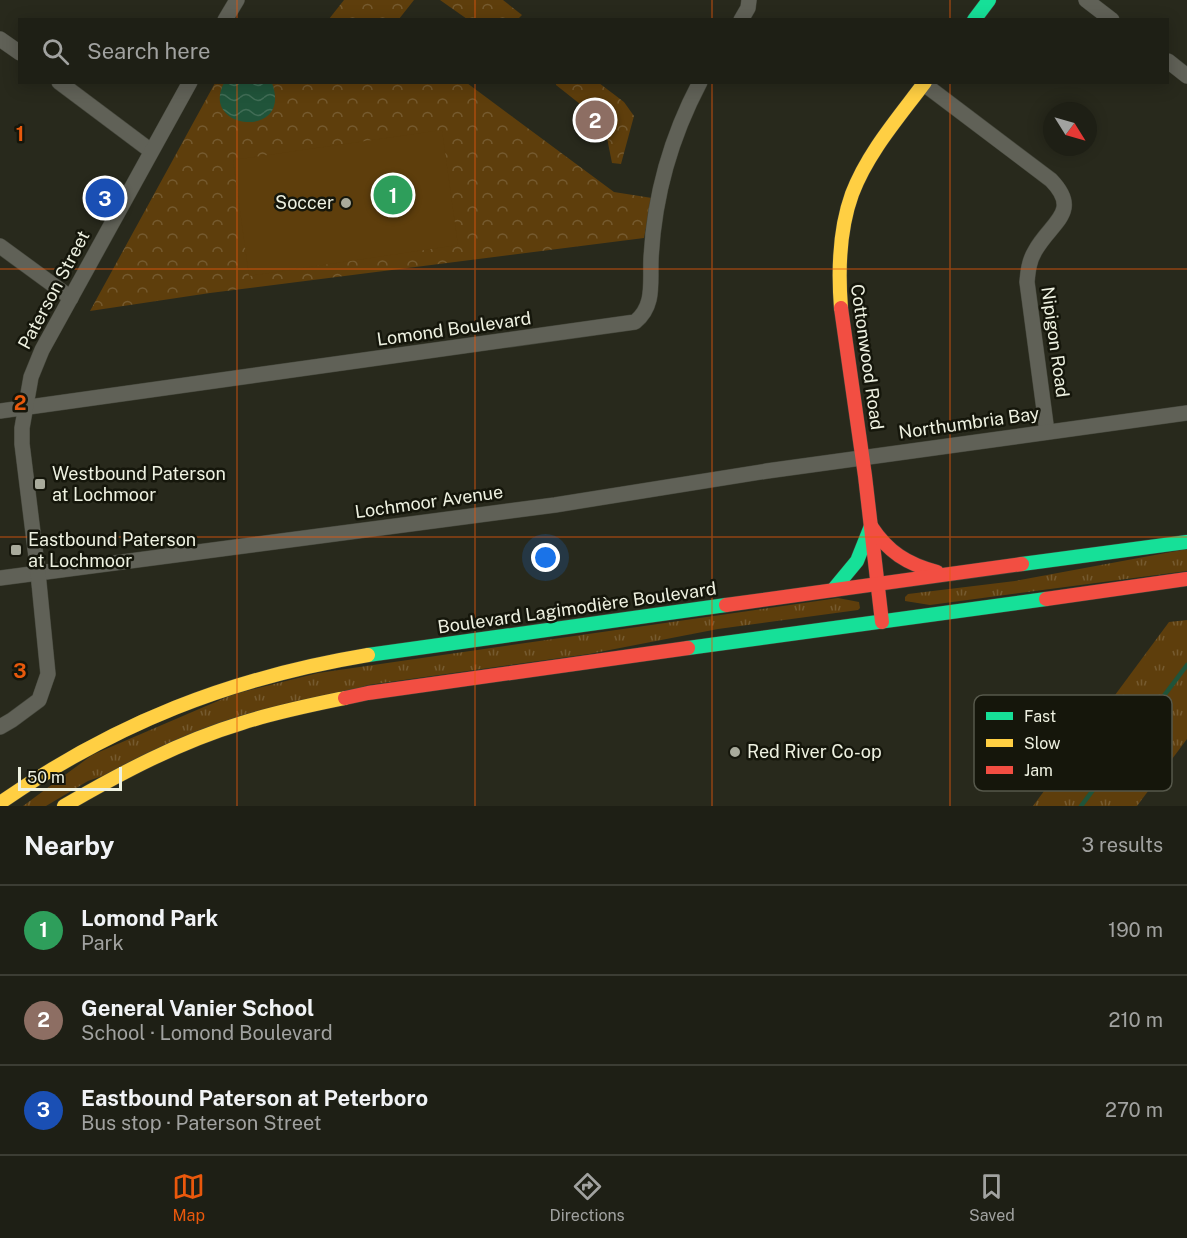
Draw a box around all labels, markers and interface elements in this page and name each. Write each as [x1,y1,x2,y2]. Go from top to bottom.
search box [18,18,1169,84]
icon: search [39,35,72,68]
text: Search here [87,38,211,64]
pin: 2 [576,98,614,142]
north arrow [1043,102,1097,156]
text: 1 [16,122,24,146]
pin: 1 [374,172,412,218]
pin: 3 [86,176,124,220]
place label: Soccer [275,192,334,213]
marker: Soccer [339,196,353,210]
street label: Paterson Street [13,227,94,353]
street label: Cottonwood Road [847,283,888,431]
street label: Nipigon Road [1037,285,1074,399]
street label: Lomond Boulevard [375,307,533,350]
text: 2 [14,391,26,415]
street label: Northumbria Bay [897,402,1041,443]
place label: Westbound Paterson at Lochmoor [52,463,226,505]
marker: Westbound Paterson at Lochmoor [33,477,47,491]
street label: Lochmoor Avenue [353,481,504,522]
place label: Eastbound Paterson at Lochmoor [28,529,196,571]
marker: Eastbound Paterson at Lochmoor [9,543,23,557]
your location [531,543,560,572]
street label: Boulevard Lagimodière Boulevard [436,578,718,637]
text: 3 [13,659,27,683]
legend [974,695,1172,791]
text: Fast [1024,707,1056,726]
text: Slow [1024,734,1061,753]
place label: Red River Co-op [747,741,882,762]
marker: Red River Co-op [728,745,742,759]
text: Jam [1024,761,1053,780]
scale bar [18,764,122,792]
text: 50 m [27,768,65,787]
text: Nearby [24,830,114,861]
text: 3 results [1082,833,1163,857]
text: Lomond Park [81,905,218,931]
text: 1 [39,918,48,942]
text: 190 m [1108,918,1163,942]
text: Park [81,931,124,955]
text: General Vanier School [81,995,314,1021]
text: 2 [37,1008,50,1032]
text: 210 m [1109,1008,1163,1032]
text: School · Lomond Boulevard [81,1021,333,1045]
text: Eastbound Paterson at Peterboro [81,1085,428,1111]
text: 3 [37,1098,50,1122]
text: 270 m [1105,1098,1163,1122]
text: Bus stop · Paterson Street [81,1111,322,1135]
tab: Map [172,1170,205,1225]
tab: Directions [550,1170,625,1225]
tab: Saved [969,1170,1015,1225]

